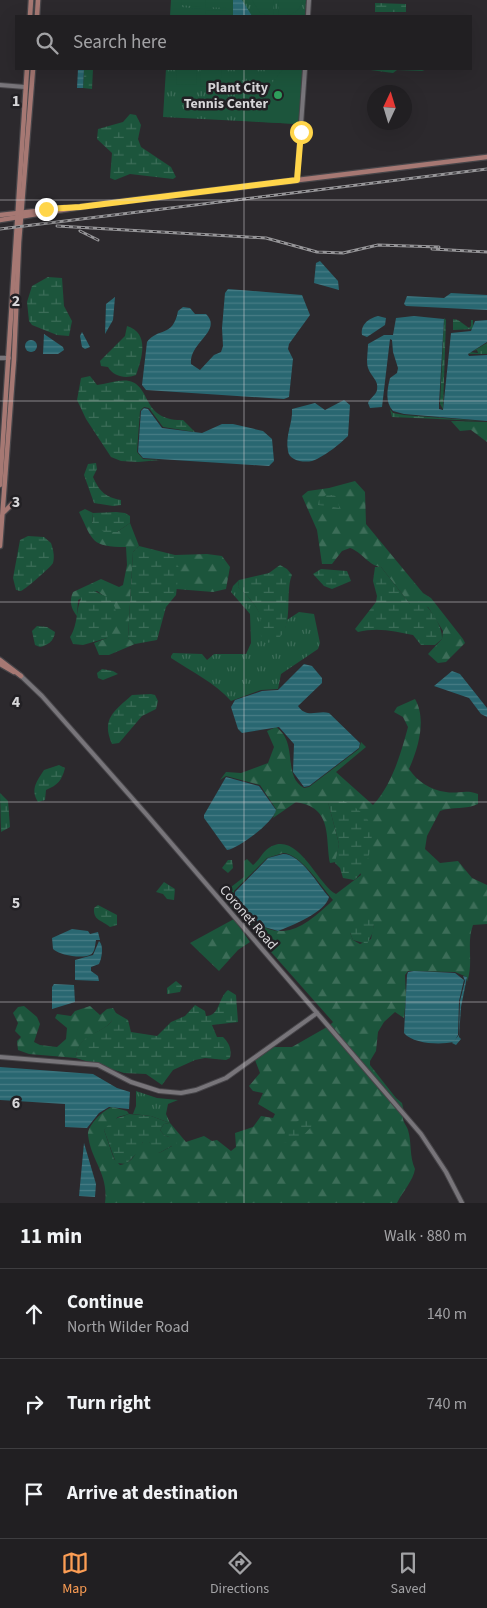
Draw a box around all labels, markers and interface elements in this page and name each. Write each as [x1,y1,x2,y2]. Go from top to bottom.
search box [15,15,472,70]
icon: search [33,29,61,57]
text: Search here [73,29,167,56]
place label: Plant City Tennis Center [184,78,269,114]
north arrow [367,85,412,130]
marker: Plant City Tennis Center [272,89,284,101]
text: 1 [12,90,20,112]
route start [290,121,313,144]
route end [35,198,58,221]
text: 2 [12,290,20,312]
text: 3 [12,491,20,513]
text: 4 [12,691,21,713]
street label: Coronet Road [214,881,282,954]
text: 5 [12,892,20,914]
text: 6 [12,1092,20,1114]
text: 11 min [20,1221,82,1251]
text: Walk · 880 m [384,1225,467,1247]
text: Continue [67,1289,144,1316]
icon: ahead [20,1300,48,1328]
text: 140 m [427,1303,467,1325]
text: North Wilder Road [67,1316,189,1338]
icon: right [20,1390,48,1418]
text: Turn right [67,1390,151,1417]
text: 740 m [427,1393,467,1415]
icon: arrive [20,1480,48,1508]
text: Arrive at destination [67,1480,238,1507]
tab: Map [61,1549,89,1599]
tab: Directions [210,1549,269,1599]
tab: Saved [391,1549,426,1599]

